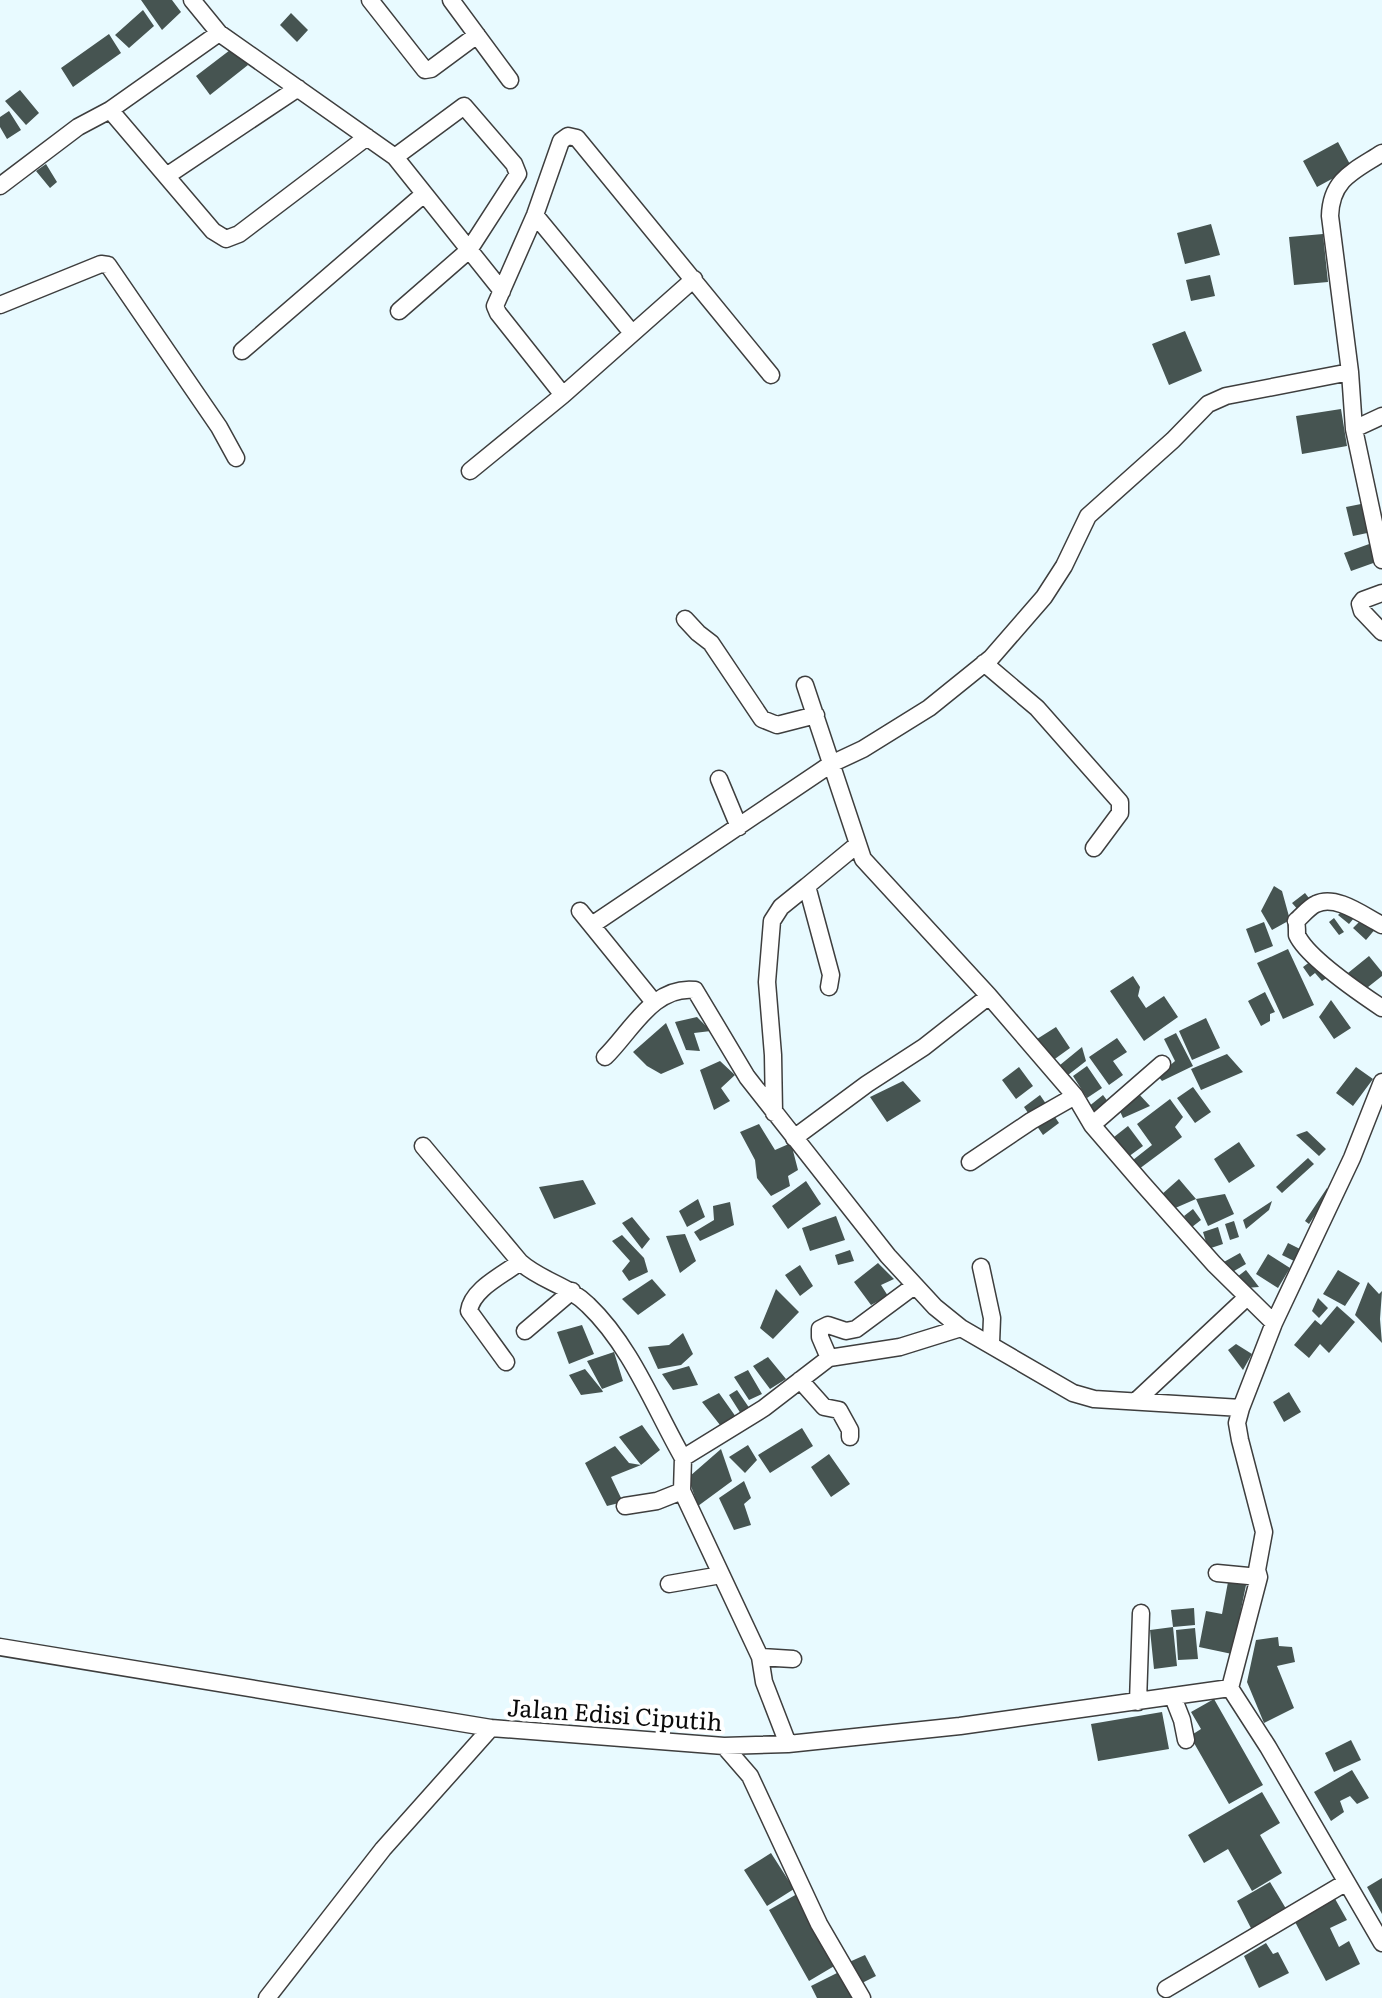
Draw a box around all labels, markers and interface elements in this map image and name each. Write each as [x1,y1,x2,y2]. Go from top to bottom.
street label: Jalan Edisi Ciputih [506,1688,724,1738]

